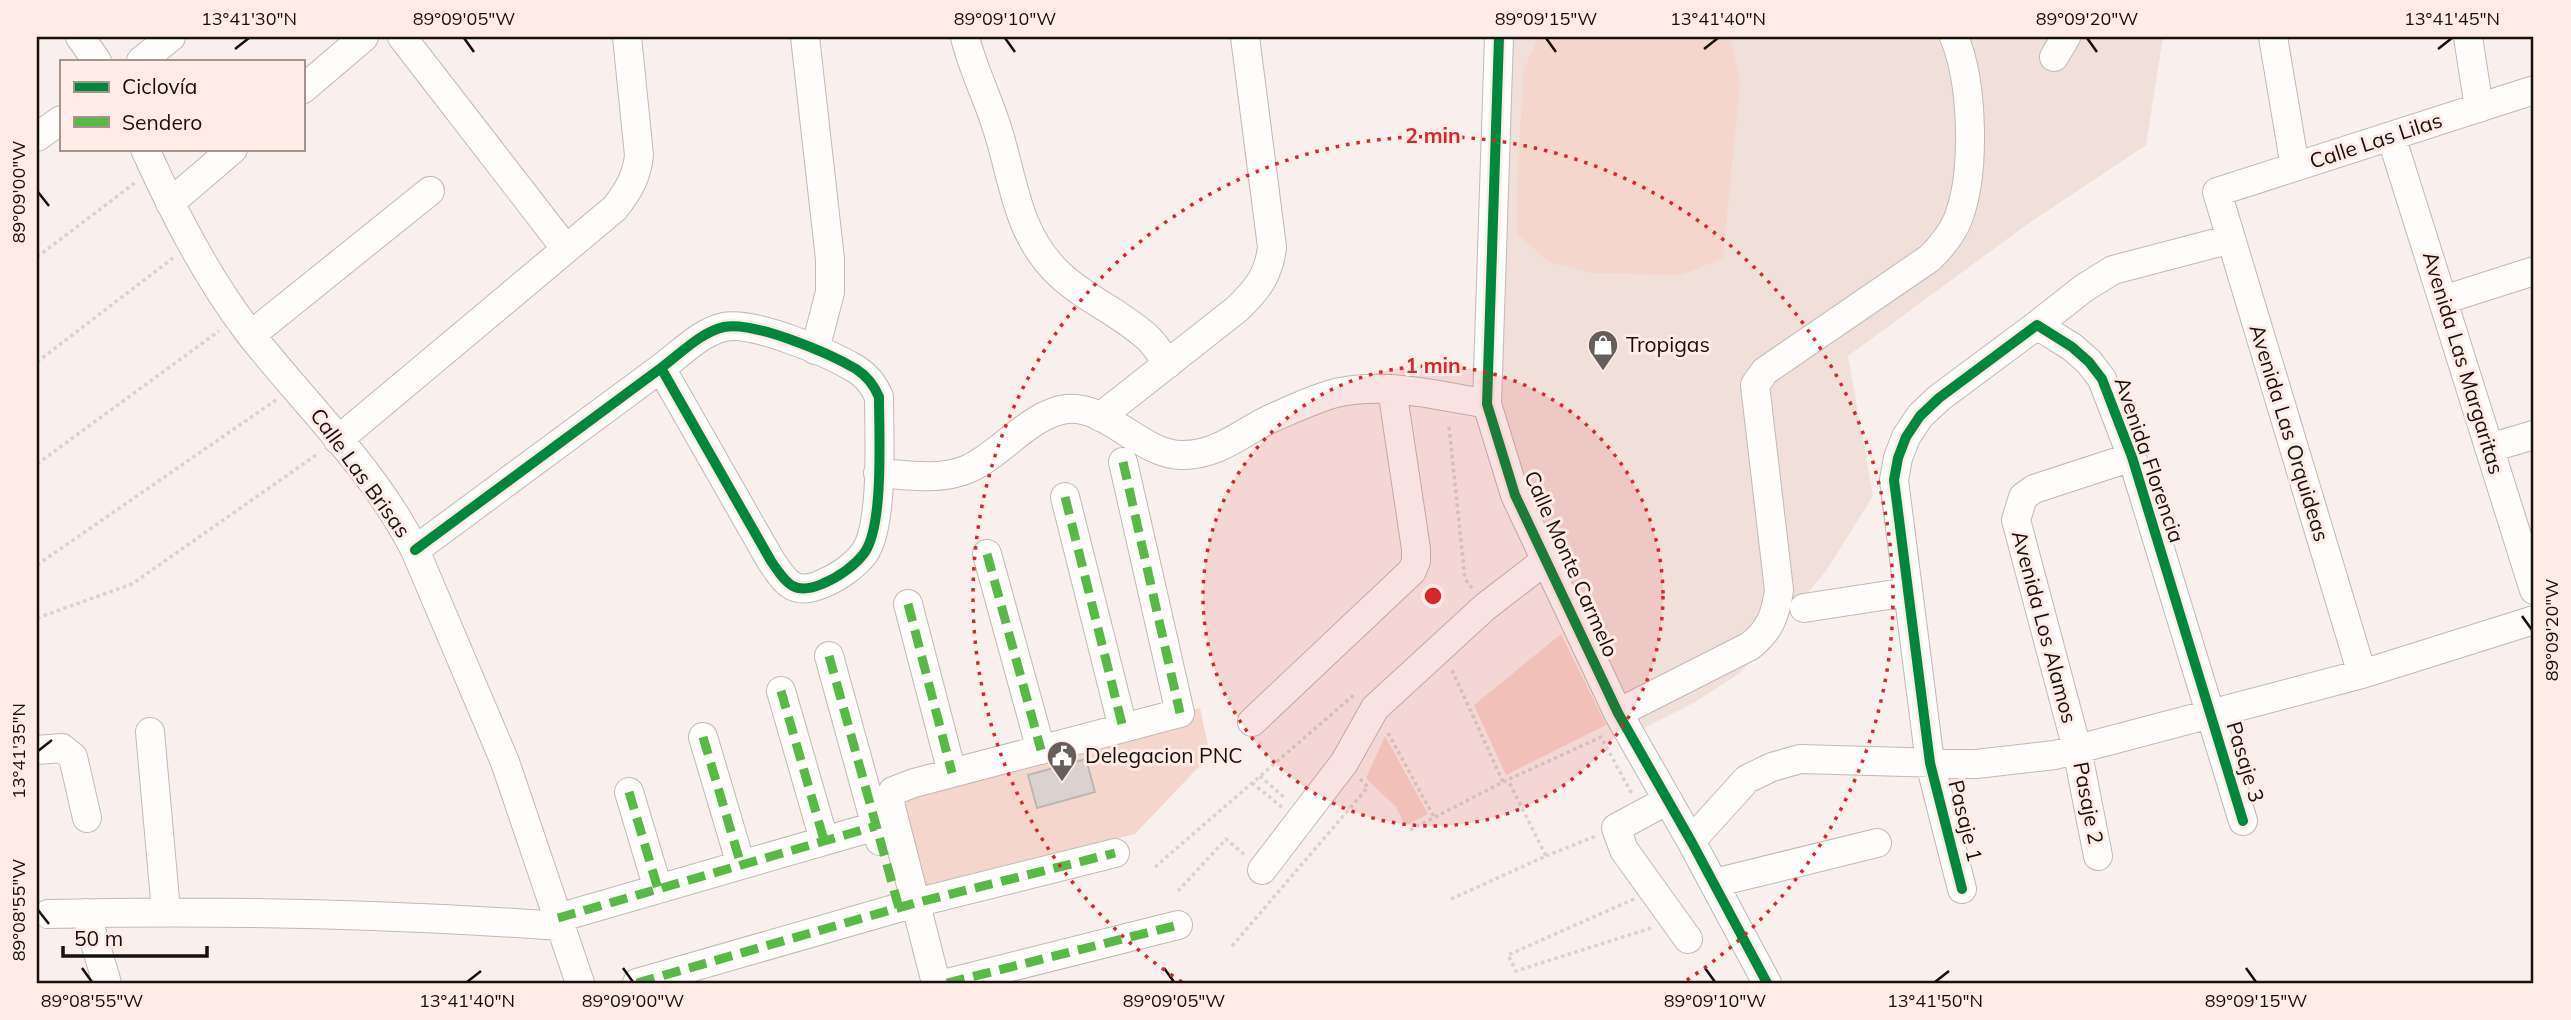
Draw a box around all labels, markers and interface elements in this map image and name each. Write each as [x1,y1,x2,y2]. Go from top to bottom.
text: 13°41'30"N [201,7,297,30]
text: 89°09'05"W [413,7,515,30]
text: 89°09'10"W [954,7,1056,30]
text: 89°09'15"W [1495,7,1597,30]
text: 13°41'40"N [1670,7,1766,30]
text: 89°09'20"W [2036,7,2138,30]
text: 13°41'45"N [2404,7,2500,30]
legend [60,60,304,150]
text: Ciclovía [122,73,197,99]
street label: Calle Las Lilas [2306,106,2445,174]
text: Sendero [122,109,202,135]
text: 2 min [1405,122,1461,148]
text: 89°09'00"W [7,141,30,243]
street label: Avenida Las Margaritas [2418,248,2510,477]
street label: Avenida Las Orquideas [2245,321,2335,544]
shop icon: Tropigas [1586,328,1620,372]
place label: Tropigas [1626,331,1710,357]
text: 1 min [1405,352,1461,378]
street label: Avenida Florencia [2109,374,2190,546]
street label: Calle Las Brisas [305,403,417,542]
street label: Calle Monte Carmelo [1519,466,1625,661]
street label: Avenida Los Alamos [2007,528,2083,726]
text: 89°09'20"W [2540,579,2563,681]
centre of rings [1421,584,1445,608]
text: 13°41'35"N [7,703,30,799]
street label: Pasaje 3 [2221,718,2271,805]
public building icon: Delegacion PNC [1045,739,1079,783]
place label: Delegacion PNC [1085,742,1243,768]
street label: Pasaje 2 [2068,759,2110,846]
street label: Pasaje 1 [1943,777,1989,864]
text: 89°08'55"W [7,859,30,961]
scale bar [63,915,206,959]
text: 50 m [74,925,123,951]
text: 89°08'55"W [41,989,143,1012]
text: 13°41'40"N [419,989,515,1012]
text: 89°09'00"W [582,989,684,1012]
text: 89°09'05"W [1123,989,1225,1012]
text: 89°09'10"W [1664,989,1766,1012]
text: 13°41'50"N [1887,989,1983,1012]
text: 89°09'15"W [2205,989,2307,1012]

